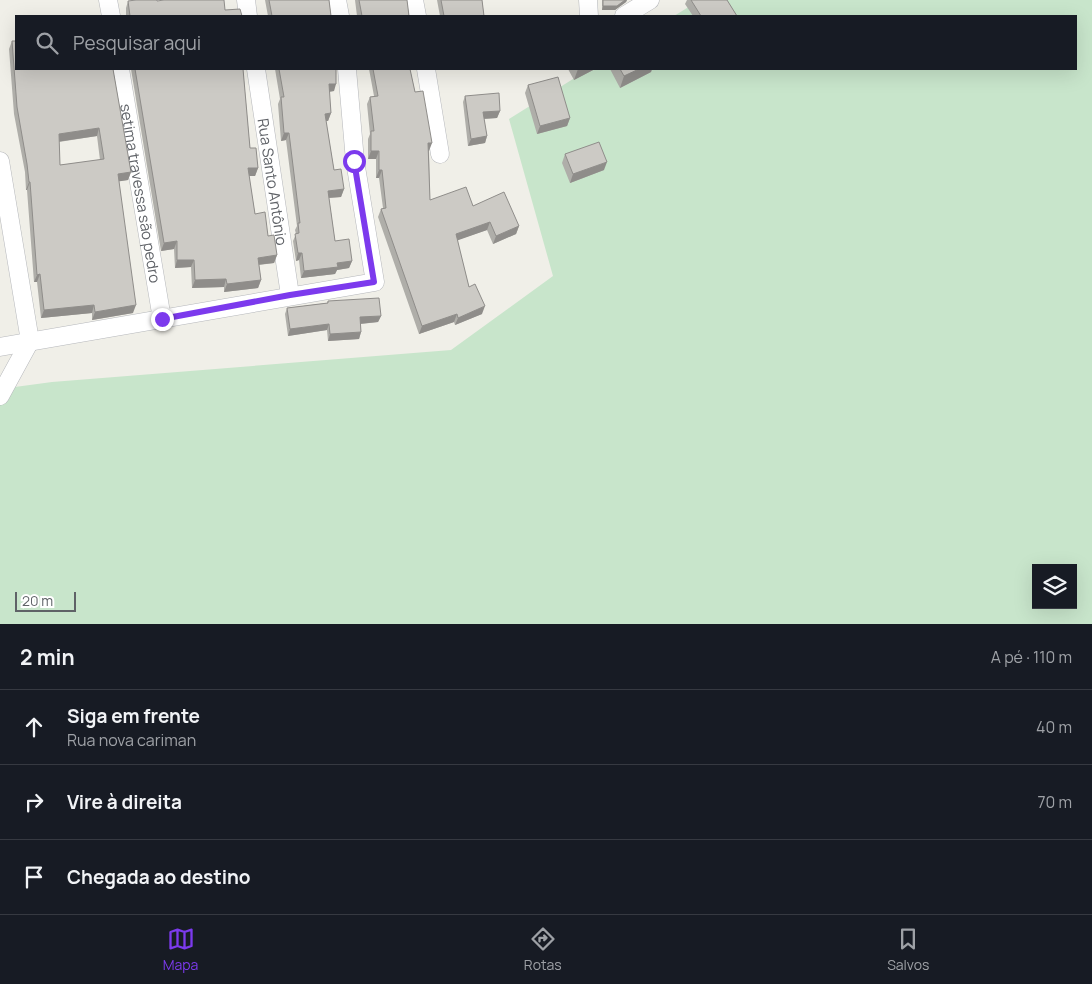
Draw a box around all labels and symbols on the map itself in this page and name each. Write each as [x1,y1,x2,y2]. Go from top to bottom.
street label: setima travessa são pedro [115,102,166,285]
street label: Rua Santo Antônio [253,117,293,247]
route start [343,150,366,173]
route end [151,308,174,331]
scale bar [15,589,76,612]

